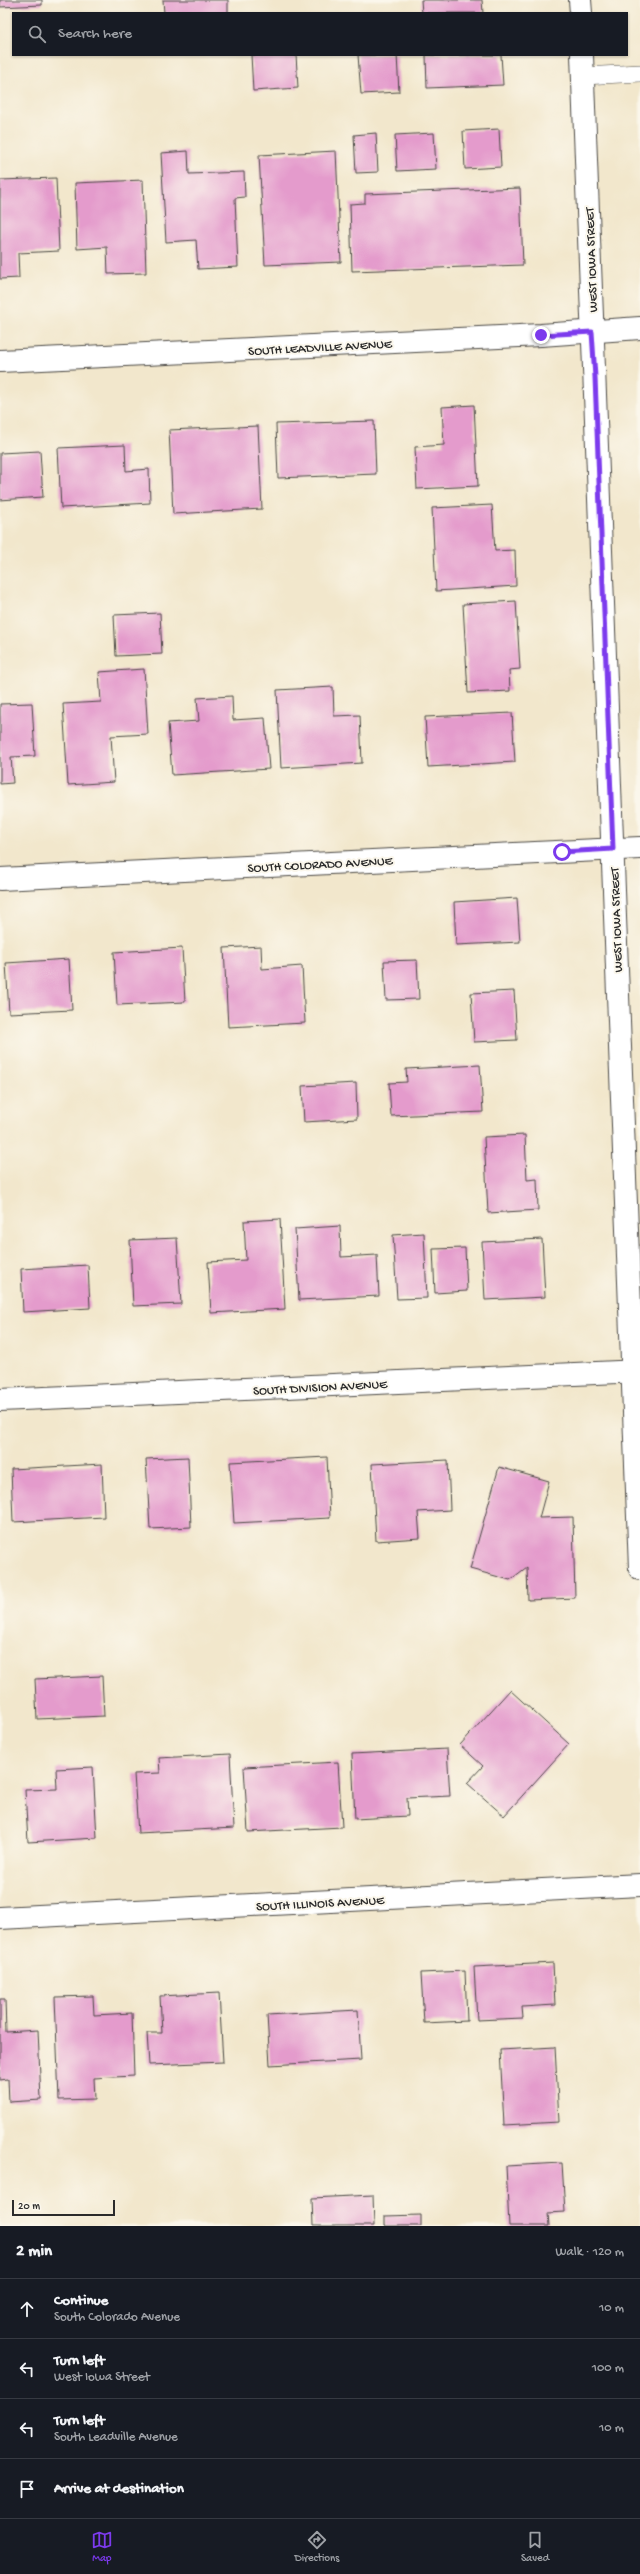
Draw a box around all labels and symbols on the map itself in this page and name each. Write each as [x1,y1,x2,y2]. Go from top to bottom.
street label: WEST IOWA STREET [583,206,602,313]
route end [532,326,550,344]
street label: SOUTH LEADVILLE AVENUE [248,337,393,360]
route start [553,843,571,861]
street label: SOUTH COLORADO AVENUE [247,854,394,877]
street label: WEST IOWA STREET [608,866,627,973]
street label: SOUTH DIVISION AVENUE [253,1377,389,1400]
street label: SOUTH ILLINOIS AVENUE [256,1894,385,1915]
scale bar [12,2198,115,2217]

